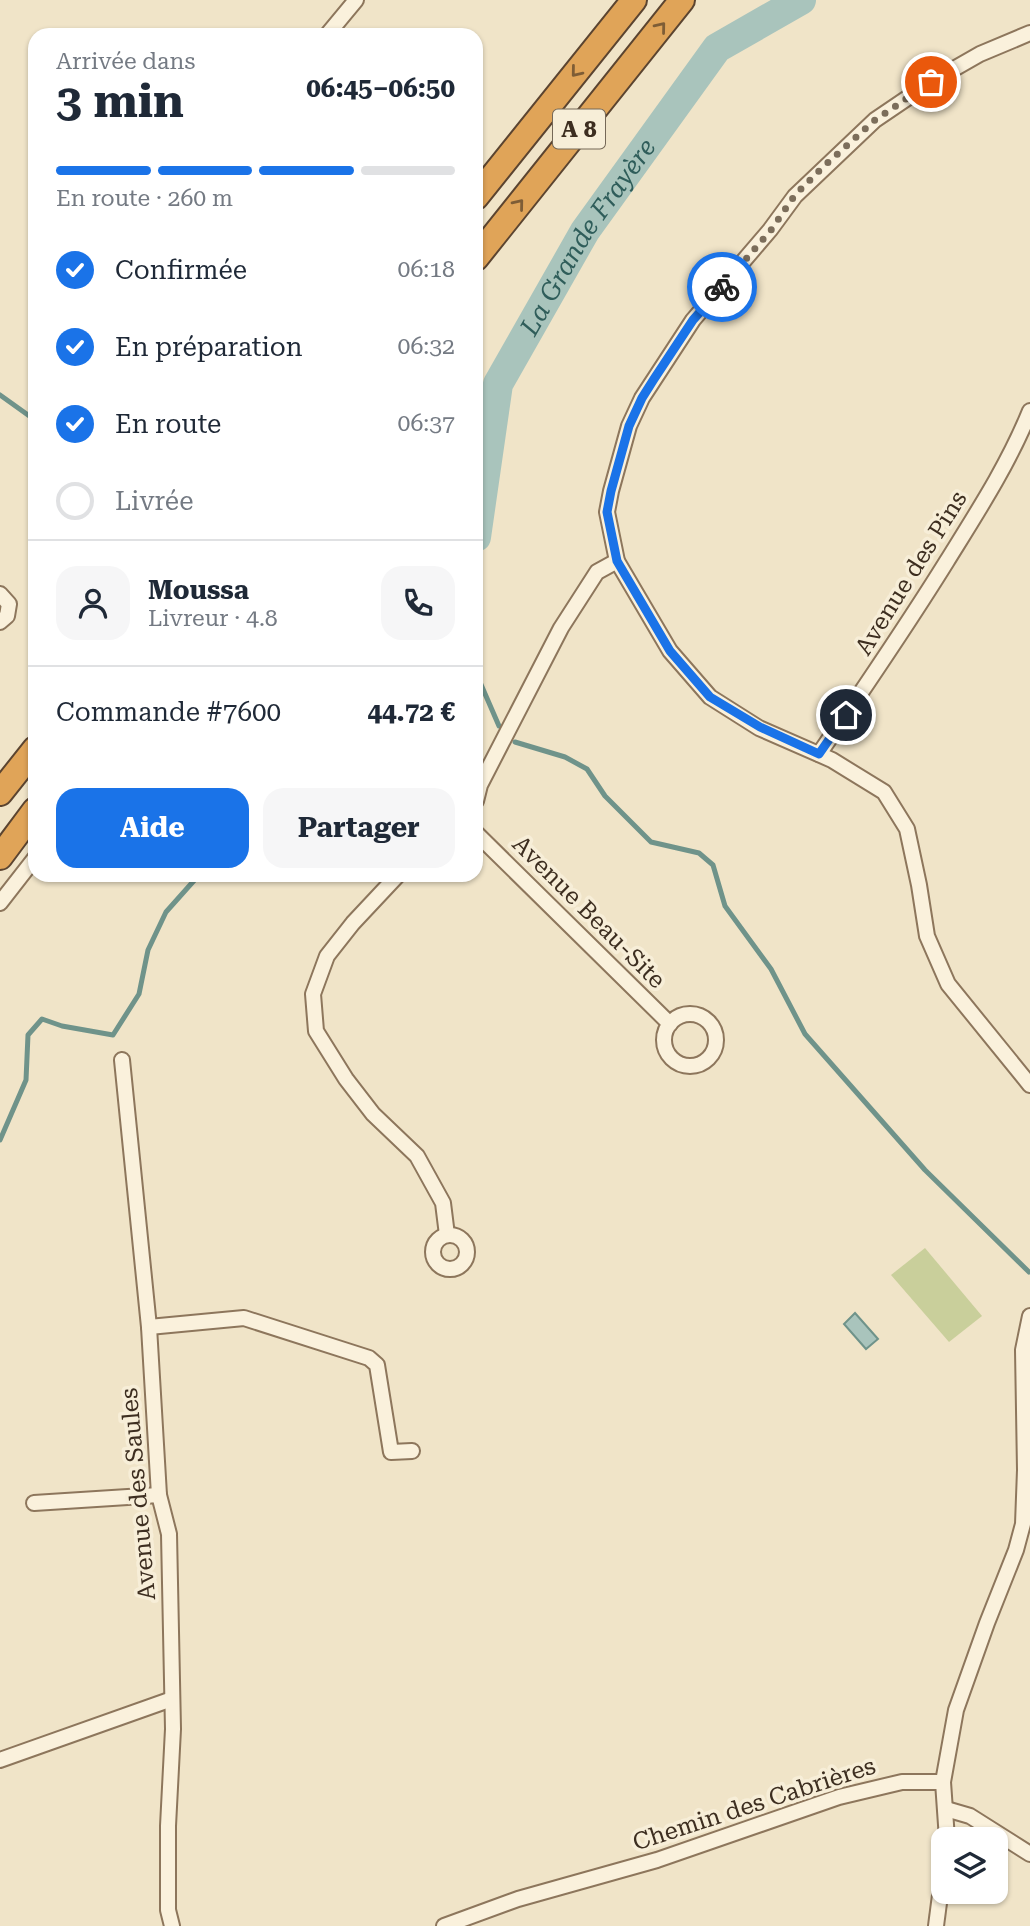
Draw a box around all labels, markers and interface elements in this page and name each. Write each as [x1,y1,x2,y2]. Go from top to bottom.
one-way arrow [653,22,665,35]
text: Arrivée dans [56,48,195,75]
pin [901,52,961,112]
icon: bag [912,63,950,101]
one-way arrow [572,64,584,77]
text: 06:45–06:50 [306,73,455,103]
text: 3 min [56,74,184,128]
road number: A 8 [553,110,605,148]
water label: La Grande Frayère [513,133,662,341]
text: En route · 260 m [56,185,233,212]
one-way arrow [510,200,523,212]
icon: check [56,251,94,289]
courier [687,252,757,322]
text: Confirmée [115,255,247,285]
text: 06:18 [398,256,455,283]
icon: bike [703,268,741,306]
icon: check [56,328,94,366]
text: En préparation [115,332,303,362]
text: 06:32 [398,333,455,360]
icon: check [56,405,94,443]
text: En route [115,409,221,439]
text: 06:37 [398,410,455,437]
text: Livrée [115,486,194,516]
street label: Avenue des Pins [849,486,973,660]
button: person [56,566,130,640]
button: phone [381,566,455,640]
text: Moussa [148,575,249,605]
text: Livreur · 4.8 [148,605,278,632]
pin [816,685,876,745]
icon: home [827,696,865,734]
text: Commande #7600 [56,697,281,727]
text: 44.72 € [367,697,455,727]
button: Aide [56,788,249,868]
button: Partager [263,788,455,868]
street label: Avenue Beau-Site [507,830,671,994]
street label: Avenue des Saules [115,1387,161,1601]
street label: Chemin des Cabrières [629,1752,879,1856]
map controls [931,1827,1008,1904]
button: layers [931,1827,1008,1904]

